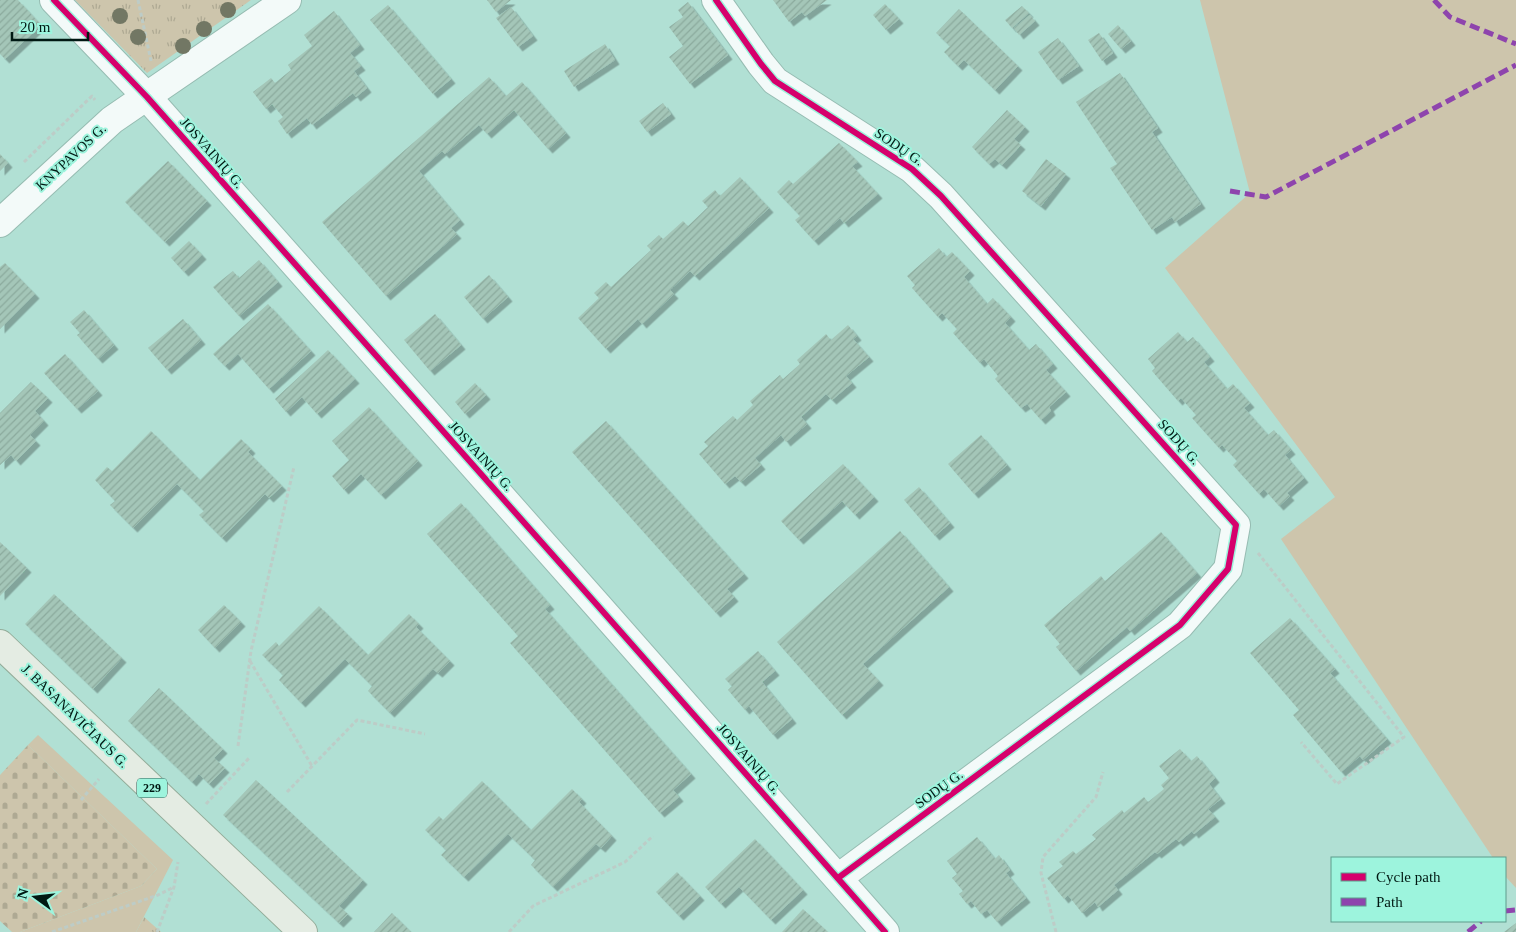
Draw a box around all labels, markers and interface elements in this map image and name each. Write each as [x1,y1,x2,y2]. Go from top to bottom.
scale bar [12,10,89,42]
text: 20 m [20,19,51,35]
street label: JOSVAINIŲ G. [177,115,247,191]
street label: KNYPAVOS G. [33,121,109,193]
street label: SODŲ G. [872,125,926,169]
street label: SODŲ G. [1155,416,1203,468]
street label: JOSVAINIŲ G. [446,418,516,494]
street label: J. BASANAVIČIAUS G. [19,661,132,771]
street label: JOSVAINIŲ G. [714,721,784,797]
street label: SODŲ G. [912,767,966,811]
road number: 229 [137,778,167,798]
legend [1331,857,1506,922]
text: Cycle path [1376,869,1441,885]
north arrow [10,872,60,922]
text: N [14,887,31,901]
text: Path [1376,894,1403,910]

